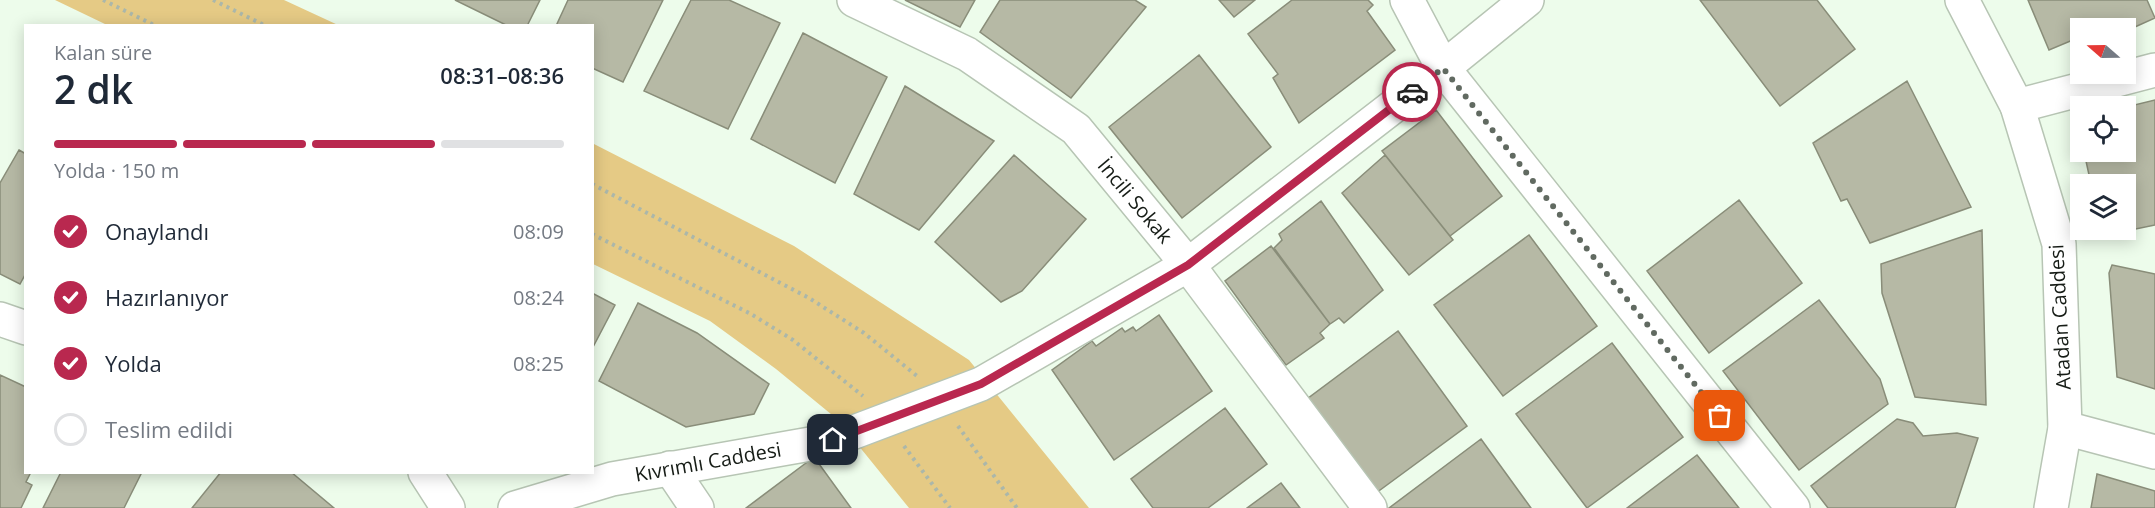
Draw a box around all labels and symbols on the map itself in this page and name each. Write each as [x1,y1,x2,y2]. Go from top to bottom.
north arrow [2070,18,2136,84]
courier [1382,62,1442,122]
street label: İncili Sokak [1092,153,1179,249]
street label: Atadan Caddesi [2042,244,2077,390]
pin [1694,390,1745,441]
pin [807,414,858,465]
street label: Kıvrımlı Caddesi [633,435,783,488]

